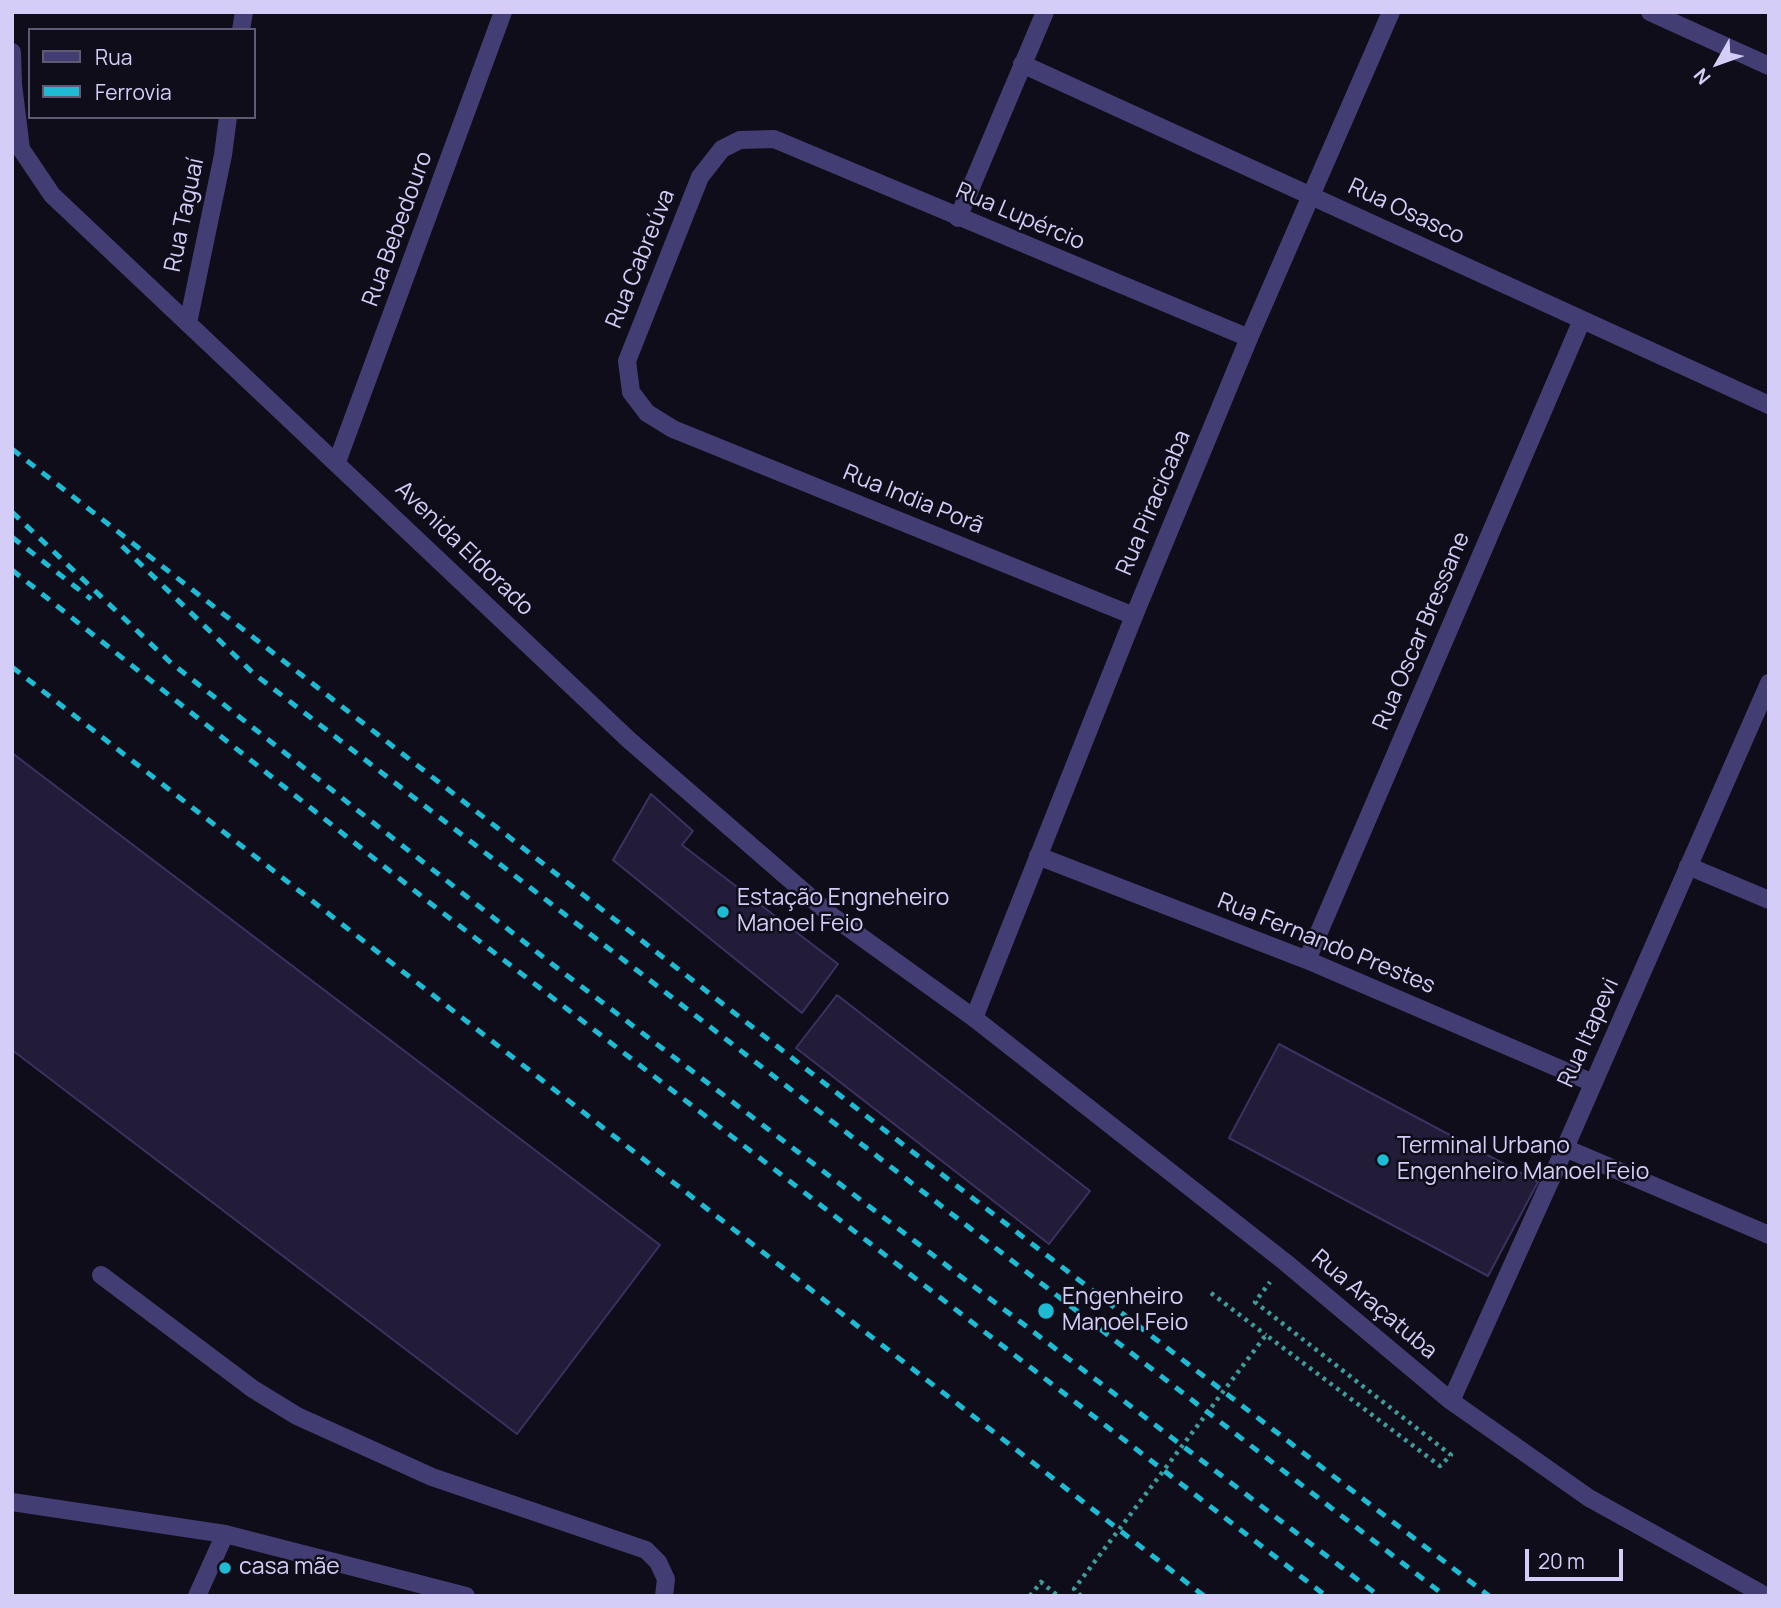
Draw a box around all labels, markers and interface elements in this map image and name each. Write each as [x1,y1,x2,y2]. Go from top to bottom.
legend [28,28,256,119]
north arrow [1683,28,1753,98]
text: Rua [95,43,132,71]
text: N [1688,63,1716,90]
text: Ferrovia [95,78,172,106]
street label: Rua Bebedouro [357,148,439,310]
street label: Rua Taguaí [159,155,211,275]
street label: Rua Osasco [1343,173,1469,251]
street label: Rua Lupércio [951,177,1089,257]
street label: Rua Cabreúva [601,186,681,332]
street label: Rua Piracicaba [1111,426,1197,580]
street label: Rua India Porã [839,459,987,541]
street label: Avenida Eldorado [389,476,539,622]
street label: Rua Oscar Bressane [1368,528,1476,734]
place label: Estação Engneheiro Manoel Feio [737,885,949,939]
street label: Rua Fernando Prestes [1213,888,1439,1000]
marker: Estação Engneheiro Manoel Feio [715,904,731,920]
street label: Rua Itapevi [1553,974,1625,1092]
place label: Terminal Urbano Engenheiro Manoel Feio [1397,1133,1649,1187]
marker: Terminal Urbano Engenheiro Manoel Feio [1375,1152,1391,1168]
street label: Rua Araçatuba [1306,1244,1442,1366]
place label: Engenheiro Manoel Feio [1062,1284,1188,1338]
marker: Engenheiro Manoel Feio [1036,1301,1056,1321]
scale bar [1529,1534,1627,1578]
text: 20 m [1538,1547,1585,1575]
place label: casa mãe [239,1554,340,1582]
marker: casa mãe [217,1560,233,1576]

